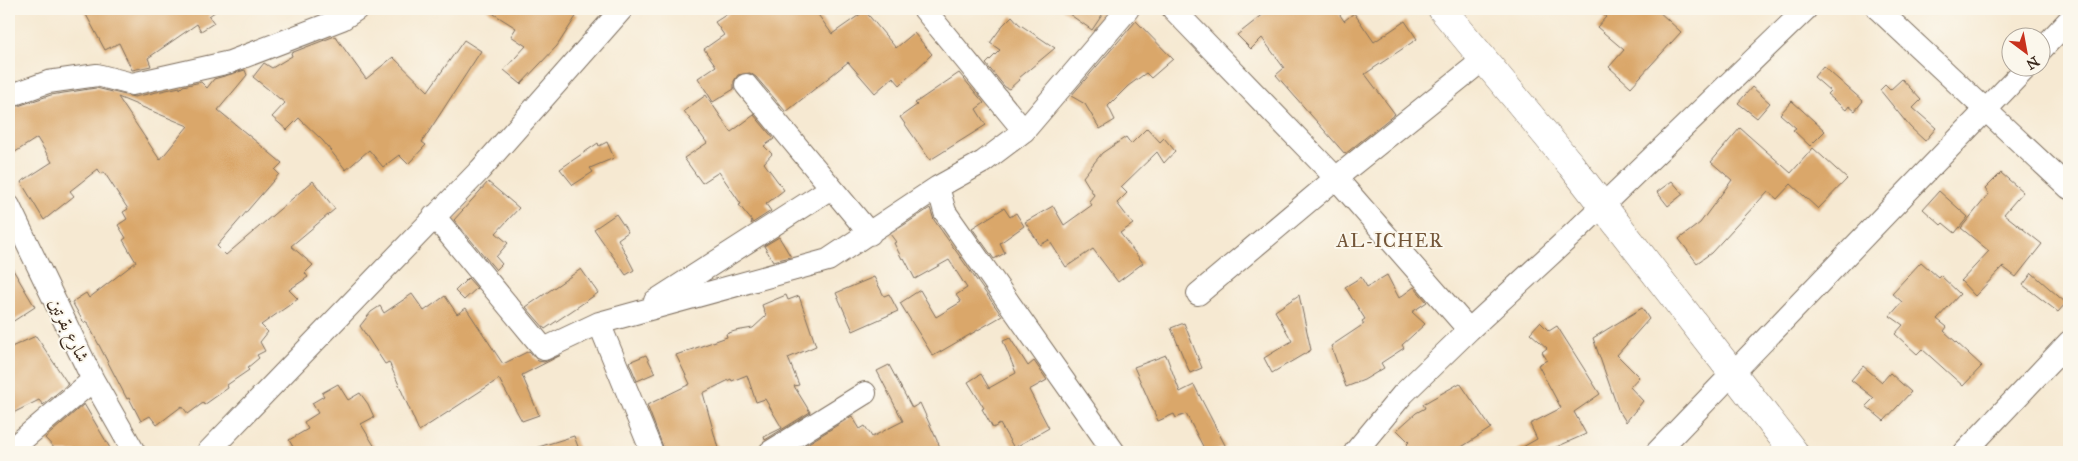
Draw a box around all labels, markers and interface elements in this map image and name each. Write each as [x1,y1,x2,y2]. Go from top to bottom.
north arrow [2000,28,2050,78]
text: N [2023,52,2042,73]
district label: AL-ICHER [1336,229,1443,252]
street label: شارع بقرتين [40,294,94,367]

